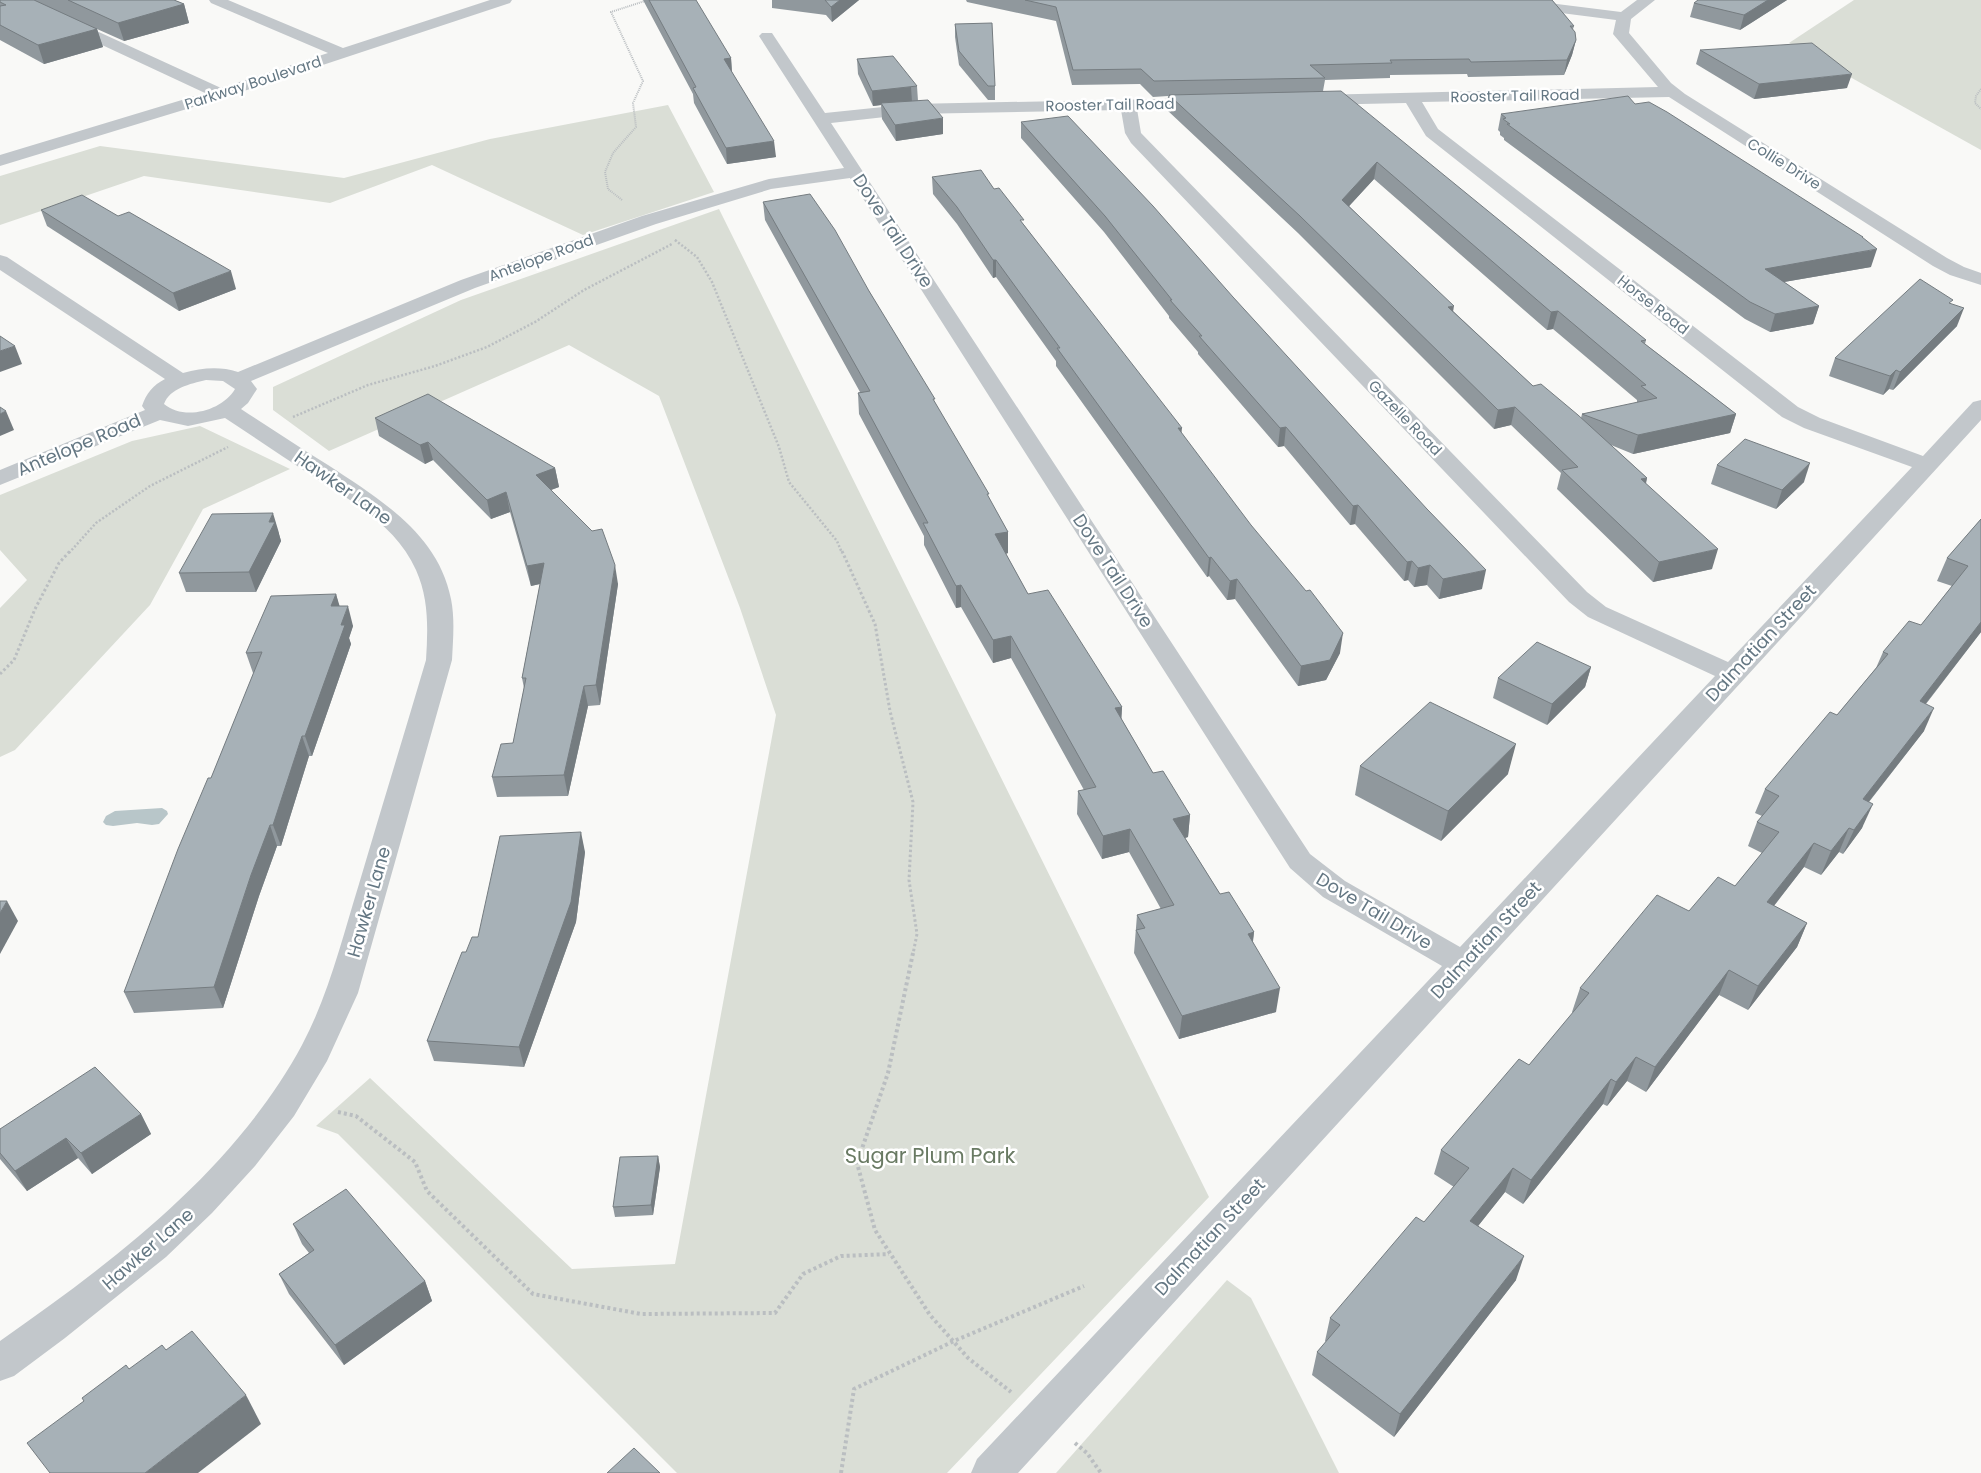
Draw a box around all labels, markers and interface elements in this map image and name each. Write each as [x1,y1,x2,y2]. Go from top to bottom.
street label: Parkway Boulevard [182,50,324,115]
street label: Rooster Tail Road [1450,84,1580,107]
street label: Rooster Tail Road [1045,93,1175,116]
street label: Collie Drive [1743,133,1825,195]
street label: Dove Tail Drive [847,169,940,292]
street label: Antelope Road [485,229,596,286]
street label: Horse Road [1613,270,1694,339]
street label: Gazelle Road [1364,375,1447,460]
street label: Antelope Road [13,407,145,482]
street label: Hawker Lane [289,445,397,531]
street label: Dove Tail Drive [1067,509,1160,632]
street label: Dalmatian Street [1700,578,1822,707]
street label: Hawker Lane [341,844,396,960]
street label: Dove Tail Drive [1312,866,1437,955]
street label: Dalmatian Street [1425,875,1547,1004]
park label: Sugar Plum Park [845,1141,1015,1170]
street label: Dalmatian Street [1149,1172,1271,1301]
street label: Hawker Lane [96,1202,199,1295]

